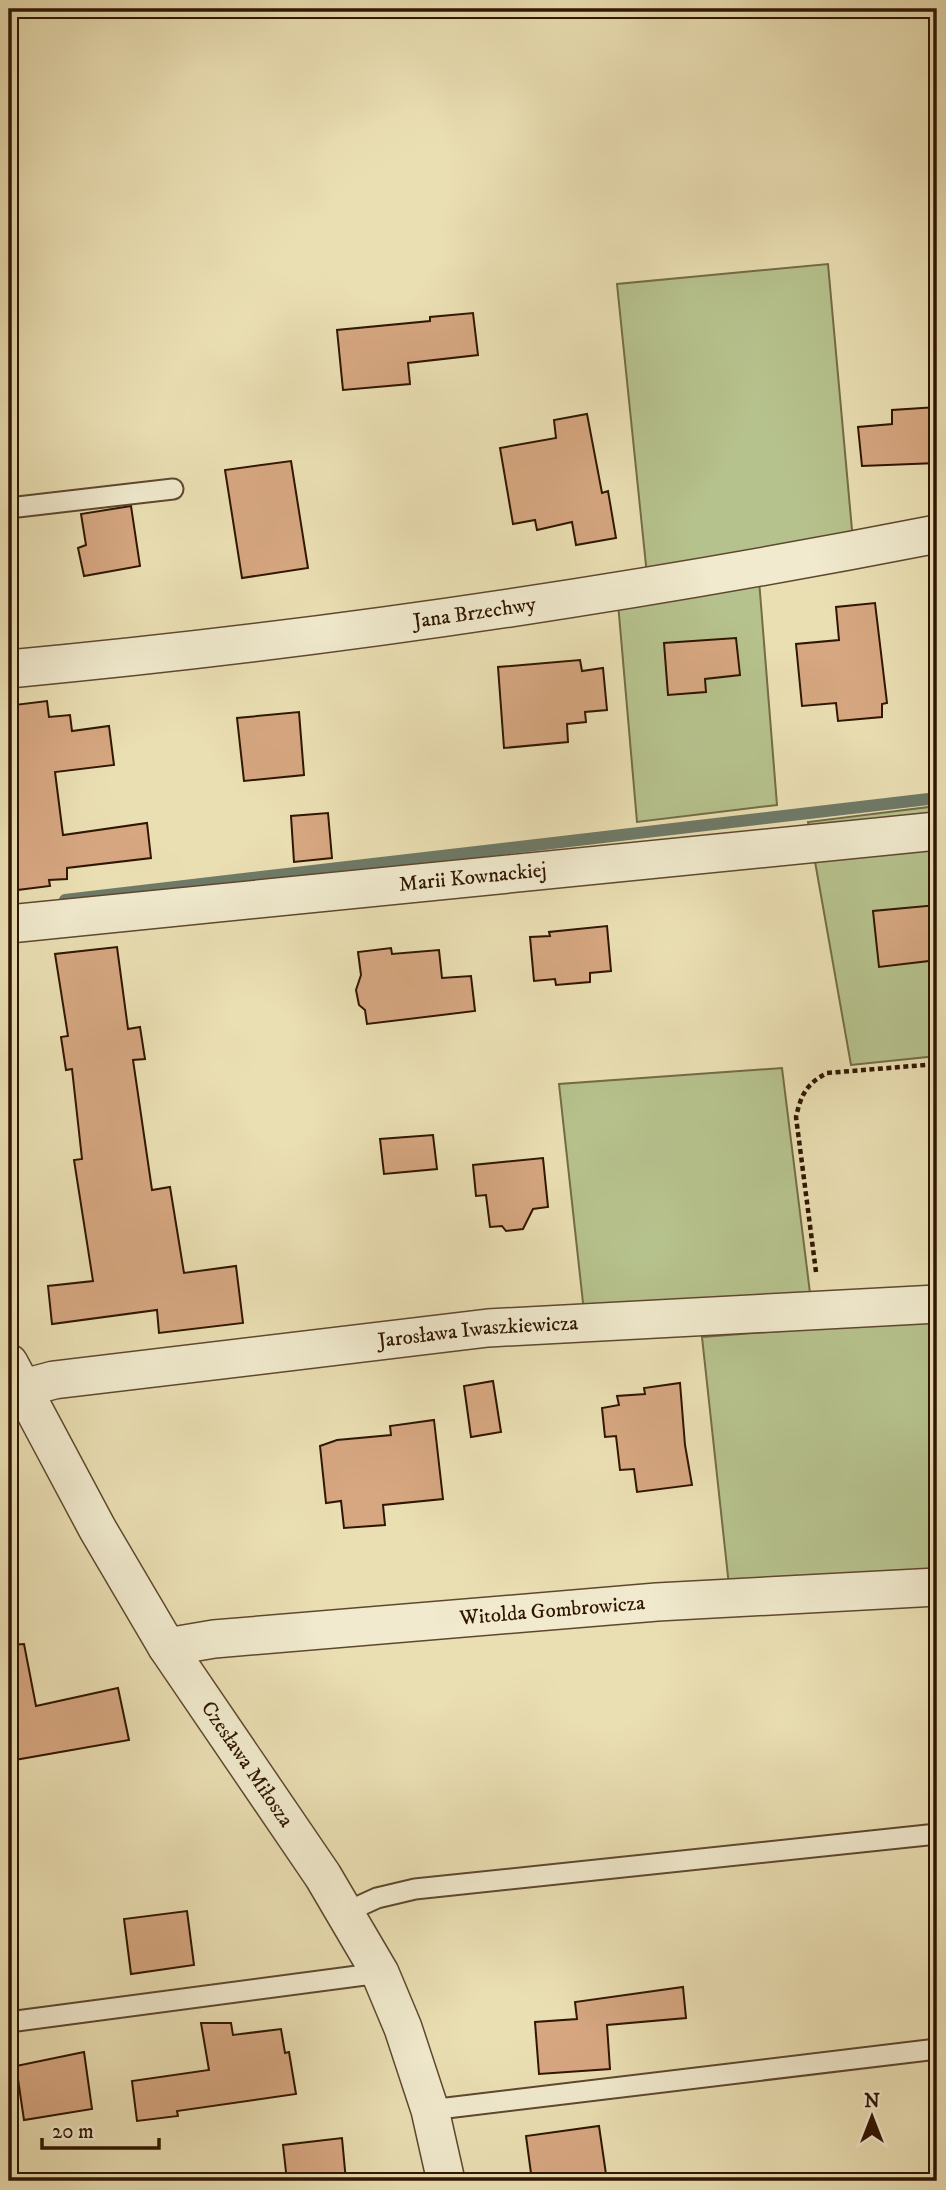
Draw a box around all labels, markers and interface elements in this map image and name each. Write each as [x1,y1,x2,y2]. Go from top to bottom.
street label: Jana Brzechwy [410,591,539,635]
street label: Marii Kownackiej [398,857,548,898]
street label: Jarosława Iwaszkiewicza [374,1310,579,1354]
street label: Witolda Gombrowicza [457,1590,646,1632]
street label: Czesława Miłosza [195,1696,299,1832]
north arrow [838,2082,908,2152]
text: N [864,2090,880,2113]
scale bar [42,2106,159,2150]
text: 20 m [52,2119,94,2145]

